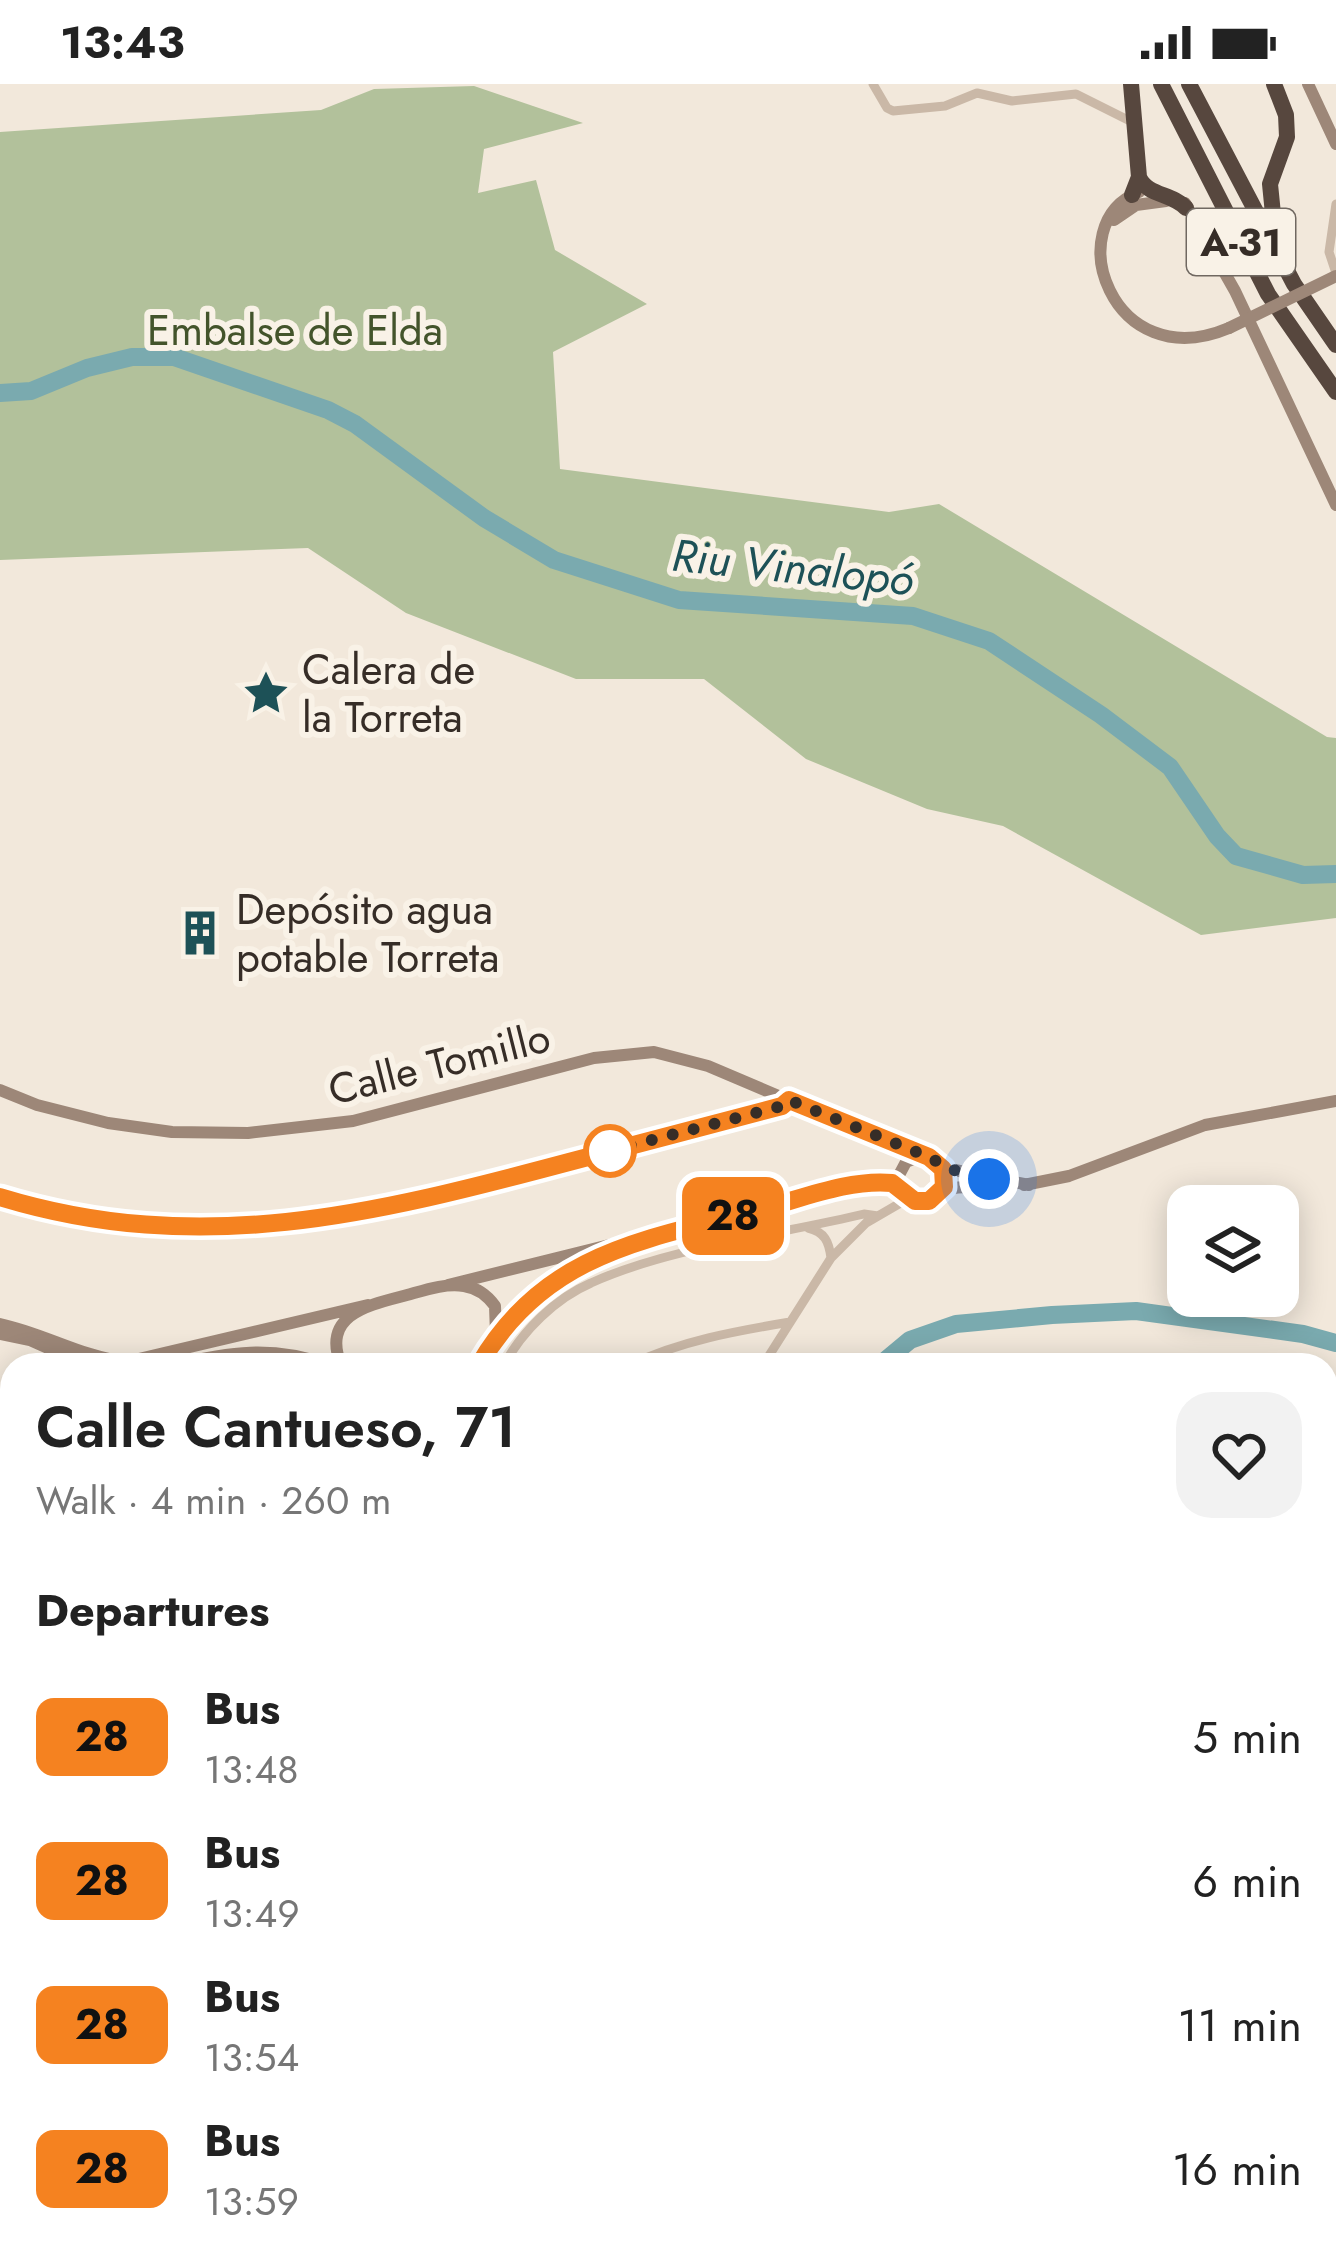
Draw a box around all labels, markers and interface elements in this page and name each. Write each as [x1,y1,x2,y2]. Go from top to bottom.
text: 13:43 [60,10,185,75]
road number: A-31 [1187,209,1295,275]
park label: Embalse de Elda [147,300,443,361]
water label: Riu Vinalopó [669,522,917,613]
place label: Calera de la Torreta [302,639,475,748]
place icon: Calera de la Torreta [241,668,291,718]
place label: Depósito agua potable Torreta [236,879,499,988]
building icon: Depósito agua potable Torreta [175,908,225,958]
street label: Calle Tomillo [322,1006,556,1121]
unlabelled marker [585,1126,635,1176]
your location [959,1149,1019,1209]
line badge: 28 [679,1177,787,1255]
text: 28 [706,1185,760,1246]
map controls [1167,1185,1299,1317]
button: layers [1167,1185,1299,1317]
text: Calle Cantueso, 71 [36,1386,516,1468]
button: heart [1176,1392,1302,1518]
text: Walk · 4 min · 260 m [36,1472,391,1529]
text: Departures [36,1578,270,1643]
text: Bus [204,1676,280,1741]
text: 5 min [1193,1705,1302,1770]
text: 28 [75,1706,129,1767]
text: 13:48 [204,1741,299,1798]
text: Bus [204,1820,280,1885]
text: 6 min [1192,1849,1302,1914]
text: 28 [75,1850,129,1911]
text: 13:49 [204,1885,300,1942]
text: Bus [204,1964,280,2029]
text: 11 min [1178,1993,1302,2058]
text: 28 [75,1994,129,2055]
text: 13:54 [204,2029,299,2086]
text: Bus [204,2108,280,2173]
text: 16 min [1172,2137,1302,2202]
text: 28 [75,2138,129,2199]
text: 13:59 [204,2173,299,2230]

